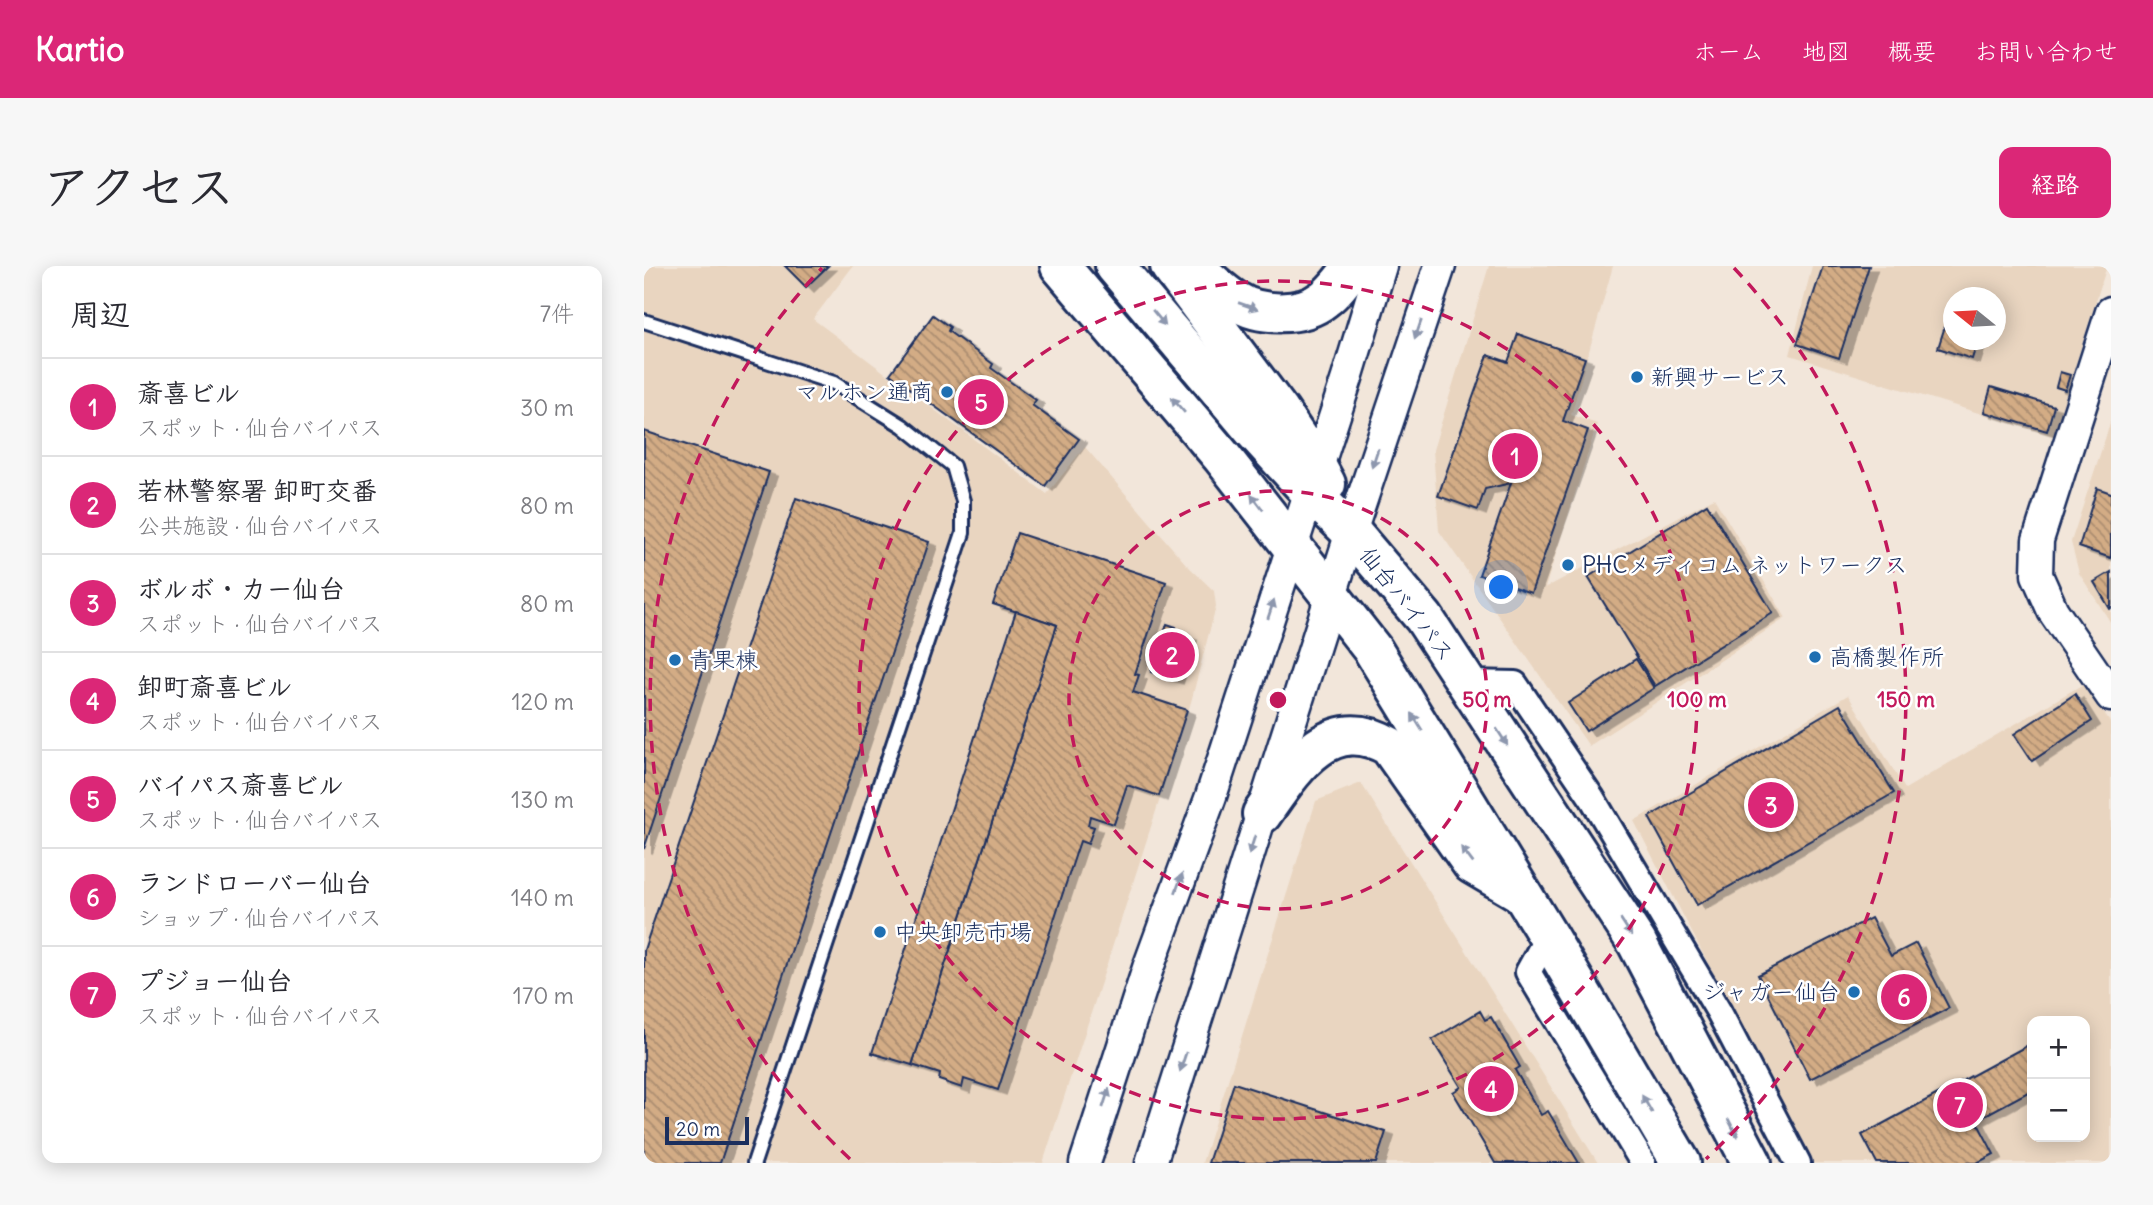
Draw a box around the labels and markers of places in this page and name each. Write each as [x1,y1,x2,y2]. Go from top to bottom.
place label: 新興サービス [1651,362,1789,391]
marker: 新興サービス [1629,369,1645,385]
pin: 5 [958,376,1004,428]
place label: マルホン通商 [795,377,933,406]
marker: マルホン通商 [939,384,955,400]
pin: 1 [1492,430,1538,482]
place label: PHCメディコム ネットワークス [1582,550,1908,579]
marker: PHCメディコム ネットワークス [1560,557,1576,573]
pin: 2 [1149,629,1195,681]
place label: 高橋製作所 [1829,642,1944,671]
place label: 青果棟 [689,645,758,674]
marker: 高橋製作所 [1807,649,1823,665]
marker: 青果棟 [667,652,683,668]
centre of rings [1266,688,1290,712]
pin: 3 [1748,779,1794,831]
place label: 中央卸売市場 [894,917,1032,946]
marker: 中央卸売市場 [872,924,888,940]
pin: 6 [1881,971,1927,1023]
place label: ジャガー仙台 [1702,977,1840,1006]
marker: ジャガー仙台 [1846,984,1862,1000]
pin: 4 [1468,1063,1514,1115]
pin: 7 [1937,1079,1983,1131]

